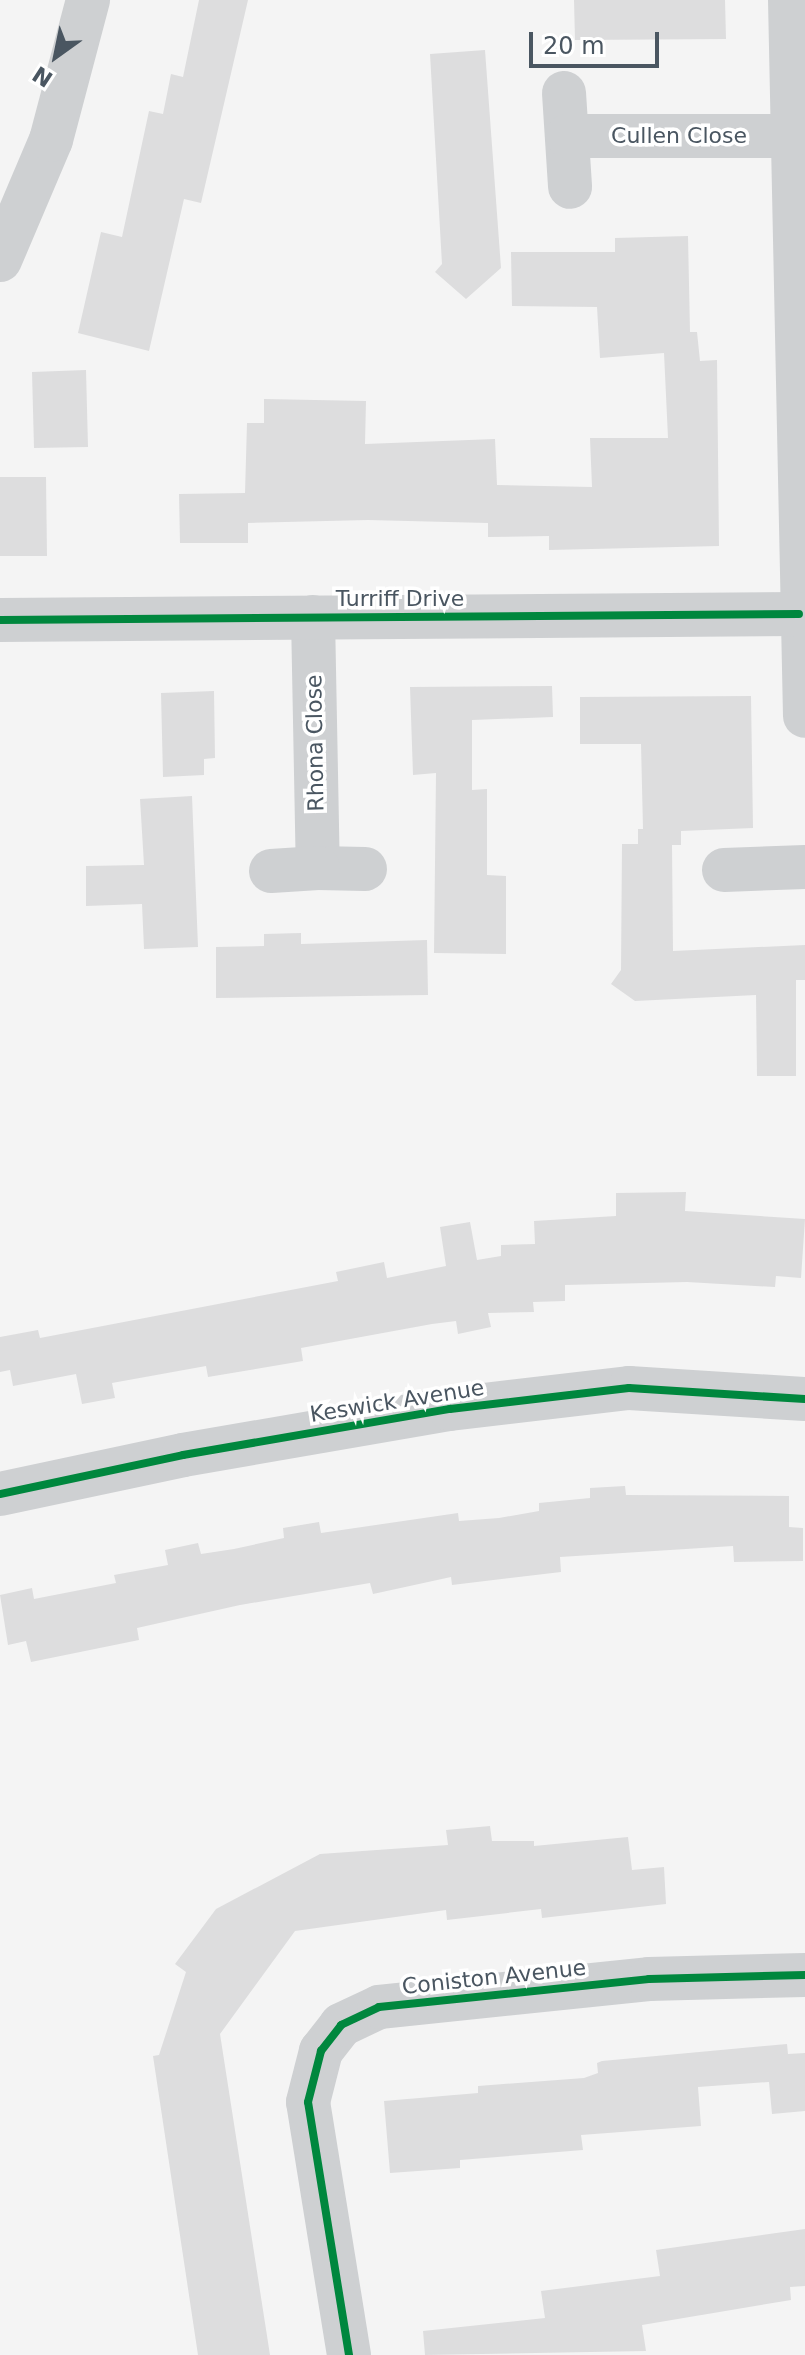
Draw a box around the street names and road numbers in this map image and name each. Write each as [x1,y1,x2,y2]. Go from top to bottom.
street label: Cullen Close [611,123,747,149]
street label: Turriff Drive [336,586,464,612]
street label: Rhona Close [301,674,329,812]
street label: Keswick Avenue [308,1374,486,1428]
street label: Coniston Avenue [401,1954,587,2000]

